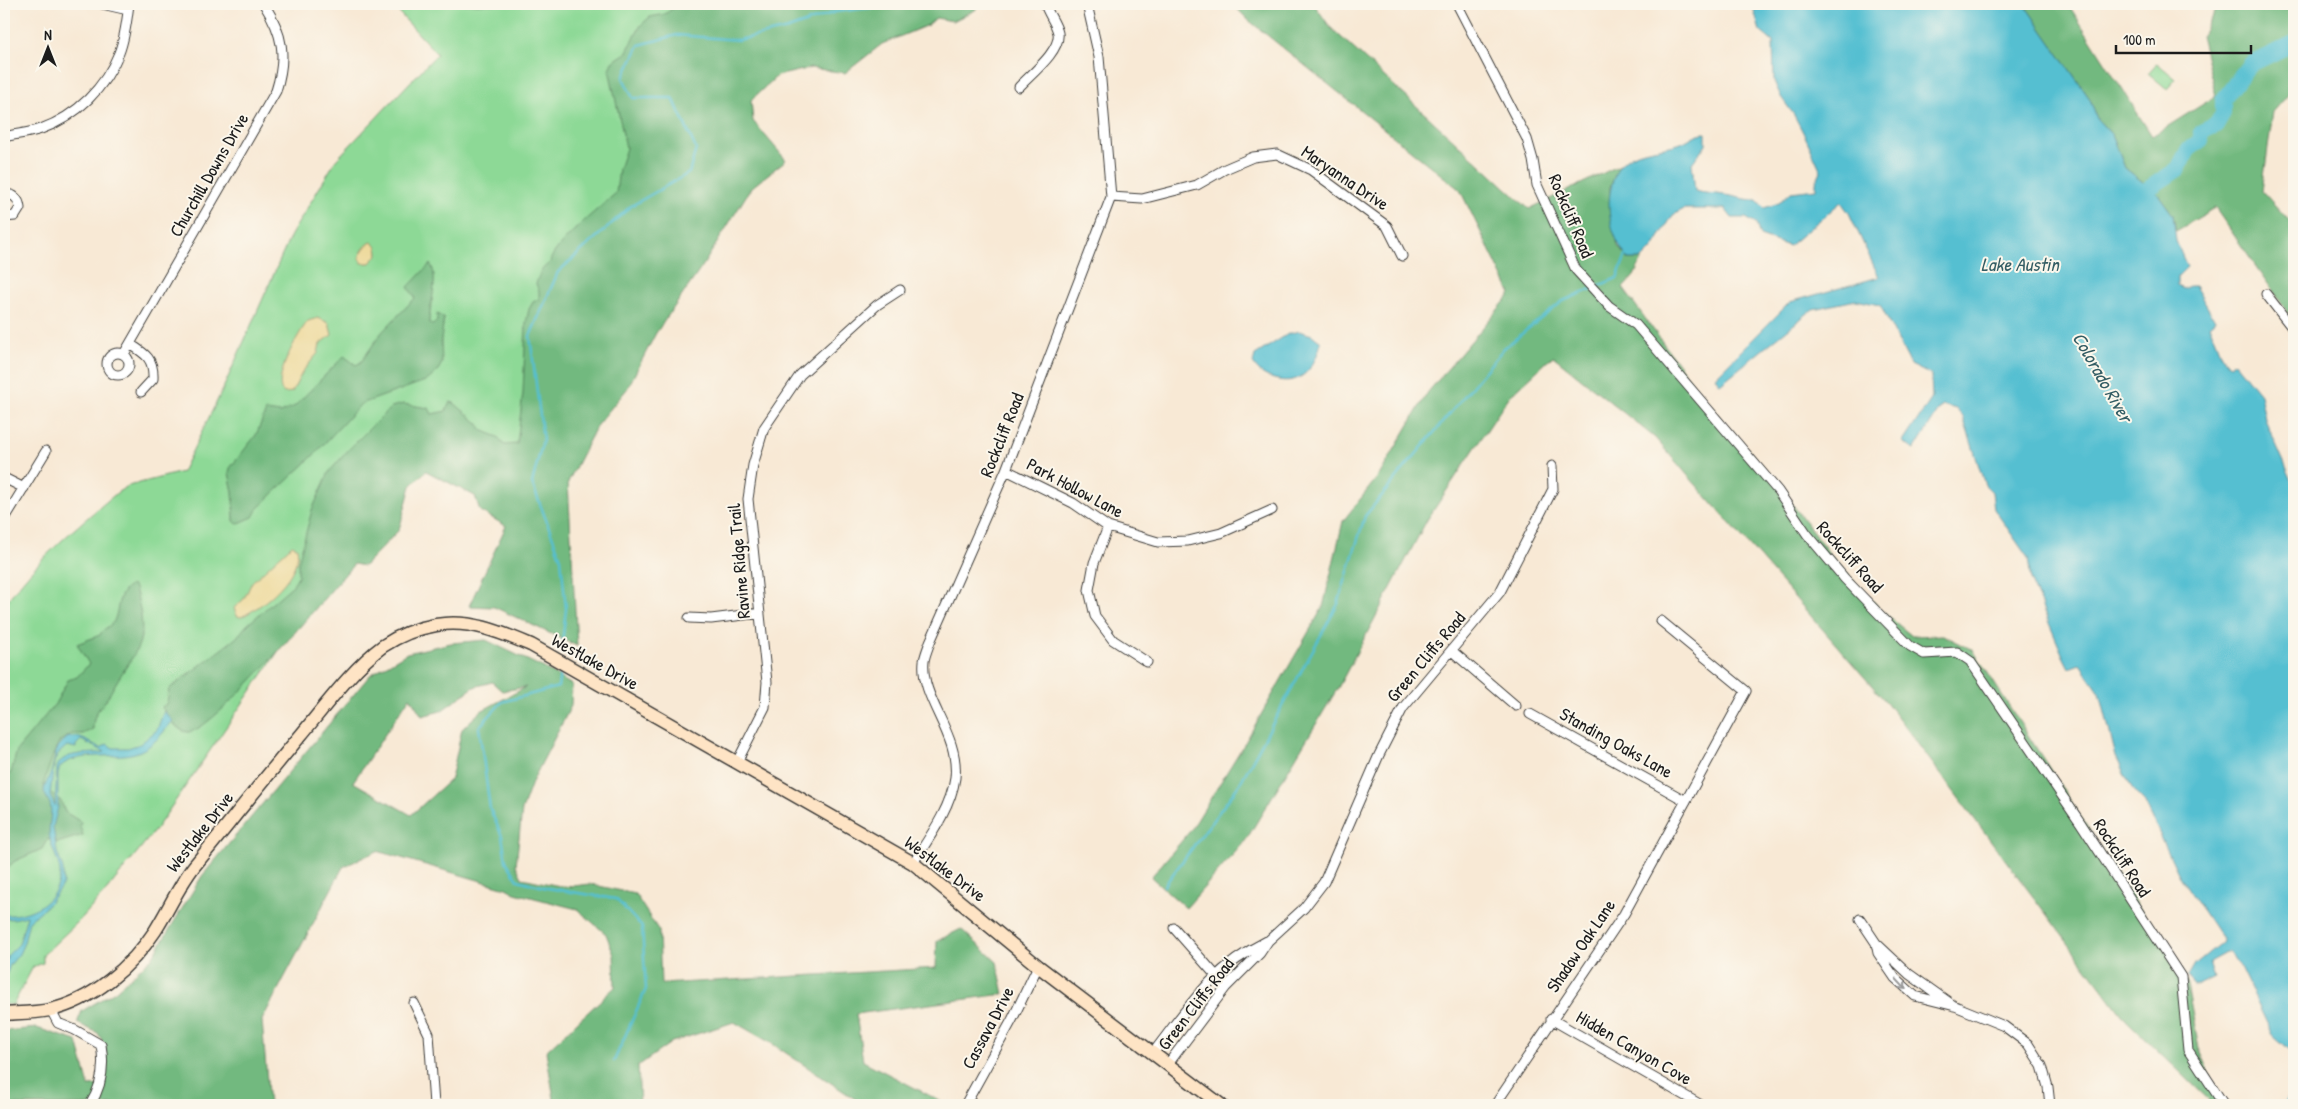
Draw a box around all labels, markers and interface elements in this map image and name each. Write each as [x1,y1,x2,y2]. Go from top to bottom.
north arrow [22,22,72,72]
scale bar [2116,22,2250,54]
text: N [44,25,52,44]
text: 100 m [2123,29,2156,50]
street label: Churchill Downs Drive [163,108,254,241]
street label: Maryanna Drive [1297,139,1394,216]
street label: Rockcliff Road [1543,170,1600,262]
water label: Lake Austin [1981,251,2060,277]
water label: Colorado River [2067,327,2141,429]
street label: Rockcliff Road [973,389,1030,481]
street label: Park Hollow Lane [1022,452,1128,524]
street label: Ravine Ridge Trail [721,502,756,620]
street label: Rockcliff Road [1811,515,1889,598]
street label: Green Cliffs Road [1380,606,1471,707]
street label: Westlake Drive [547,627,643,696]
street label: Standing Oaks Lane [1555,701,1677,784]
street label: Westlake Drive [160,786,239,877]
street label: Rockcliff Road [2088,814,2157,902]
street label: Westlake Drive [899,830,991,907]
street label: Shadow Oak Lane [1540,894,1621,997]
street label: Green Cliffs Road [1152,952,1240,1055]
one-way arrow [1895,978,1907,991]
street label: Cassava Drive [955,982,1020,1073]
street label: Hidden Canyon Cove [1572,1004,1697,1091]

